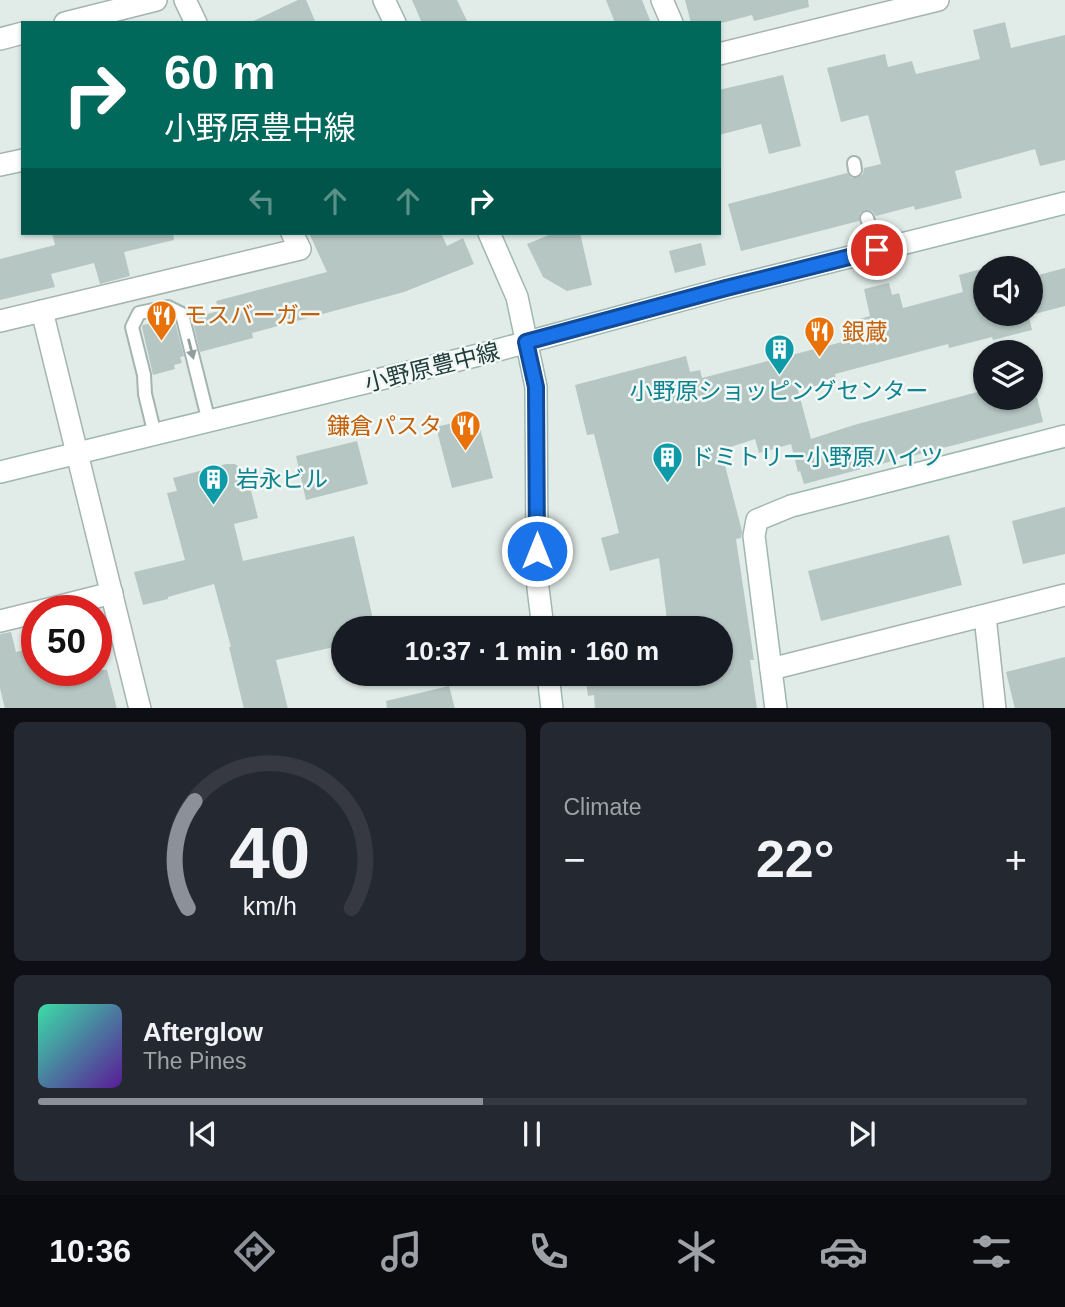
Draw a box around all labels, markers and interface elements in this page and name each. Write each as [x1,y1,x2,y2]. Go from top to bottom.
text: 60 m [164,45,276,99]
icon: right [49,49,140,140]
text: 小野原豊中線 [164,110,356,146]
icon: left [243,182,281,220]
icon: ahead [316,182,354,220]
icon: ahead [389,182,427,220]
icon: right [462,182,500,220]
pin [847,220,907,280]
icon: arrive [858,231,896,269]
map controls [973,256,1043,410]
button: sound [973,256,1043,326]
restaurant icon: モスバーガー [144,298,178,342]
place label: モスバーガー [184,302,322,328]
restaurant icon: 銀蔵 [802,315,836,359]
place label: 銀蔵 [842,319,888,345]
building icon: 小野原ショッピングセンター [762,333,796,377]
one-way arrow [186,338,197,360]
street label: 小野原豊中線 [362,338,502,396]
button: layers [973,340,1043,410]
place label: 小野原ショッピングセンター [630,378,929,404]
restaurant icon: 鎌倉パスタ [448,409,482,453]
place label: 鎌倉パスタ [327,413,442,439]
building icon: ドミトリー小野原ハイツ [651,440,685,484]
place label: ドミトリー小野原ハイツ [691,444,944,470]
building icon: 岩永ビル [196,462,230,506]
place label: 岩永ビル [236,466,328,492]
position arrow [500,514,574,588]
speed limit sign: 50 [21,595,112,686]
text: 10:37 · 1 min · 160 m [405,636,659,666]
text: Climate [564,794,641,820]
text: 40 [229,812,310,893]
text: 22° [756,830,835,888]
text: − [564,839,586,881]
text: + [1005,839,1027,881]
text: km/h [243,891,297,919]
text: Afterglow [143,1017,263,1047]
text: The Pines [143,1048,247,1074]
icon: previous [184,1115,222,1153]
icon: pause [513,1115,551,1153]
icon: next [843,1115,881,1153]
icon: directions [230,1227,279,1276]
icon: music [377,1227,426,1276]
icon: phone [524,1227,573,1276]
icon: climate [672,1227,721,1276]
icon: car [819,1227,868,1276]
icon: filters [967,1227,1016,1276]
text: 10:36 [49,1233,131,1269]

